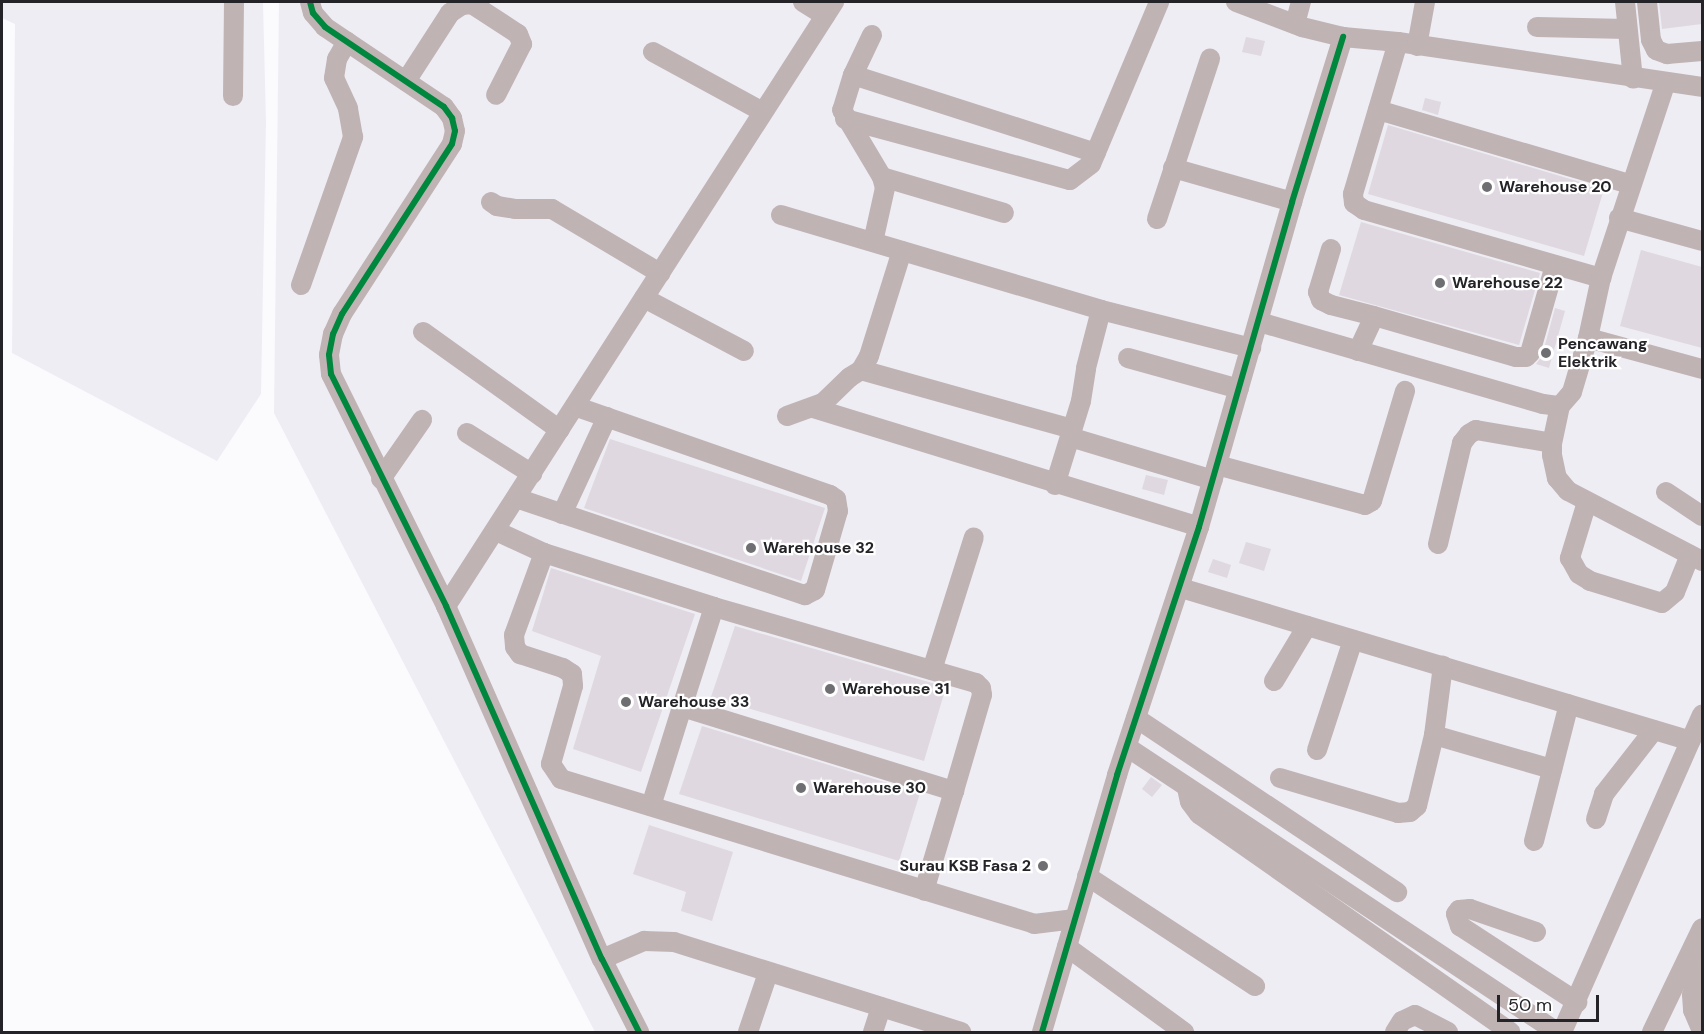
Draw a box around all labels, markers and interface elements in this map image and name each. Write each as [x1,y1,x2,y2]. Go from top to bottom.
place label: Warehouse 20 [1499,177,1612,197]
marker: Warehouse 20 [1480,180,1494,194]
place label: Warehouse 22 [1452,273,1563,293]
marker: Warehouse 22 [1433,276,1447,290]
place label: Pencawang Elektrik [1558,334,1647,372]
marker: Pencawang Elektrik [1539,346,1553,360]
place label: Warehouse 32 [763,538,874,558]
marker: Warehouse 32 [744,541,758,555]
place label: Warehouse 31 [842,679,950,699]
marker: Warehouse 31 [823,682,837,696]
place label: Warehouse 33 [638,692,749,712]
marker: Warehouse 33 [619,695,633,709]
place label: Warehouse 30 [813,778,926,798]
marker: Warehouse 30 [794,781,808,795]
place label: Surau KSB Fasa 2 [899,856,1031,876]
marker: Surau KSB Fasa 2 [1036,859,1050,873]
scale bar [1500,983,1602,1021]
text: 50 m [1508,993,1552,1017]

